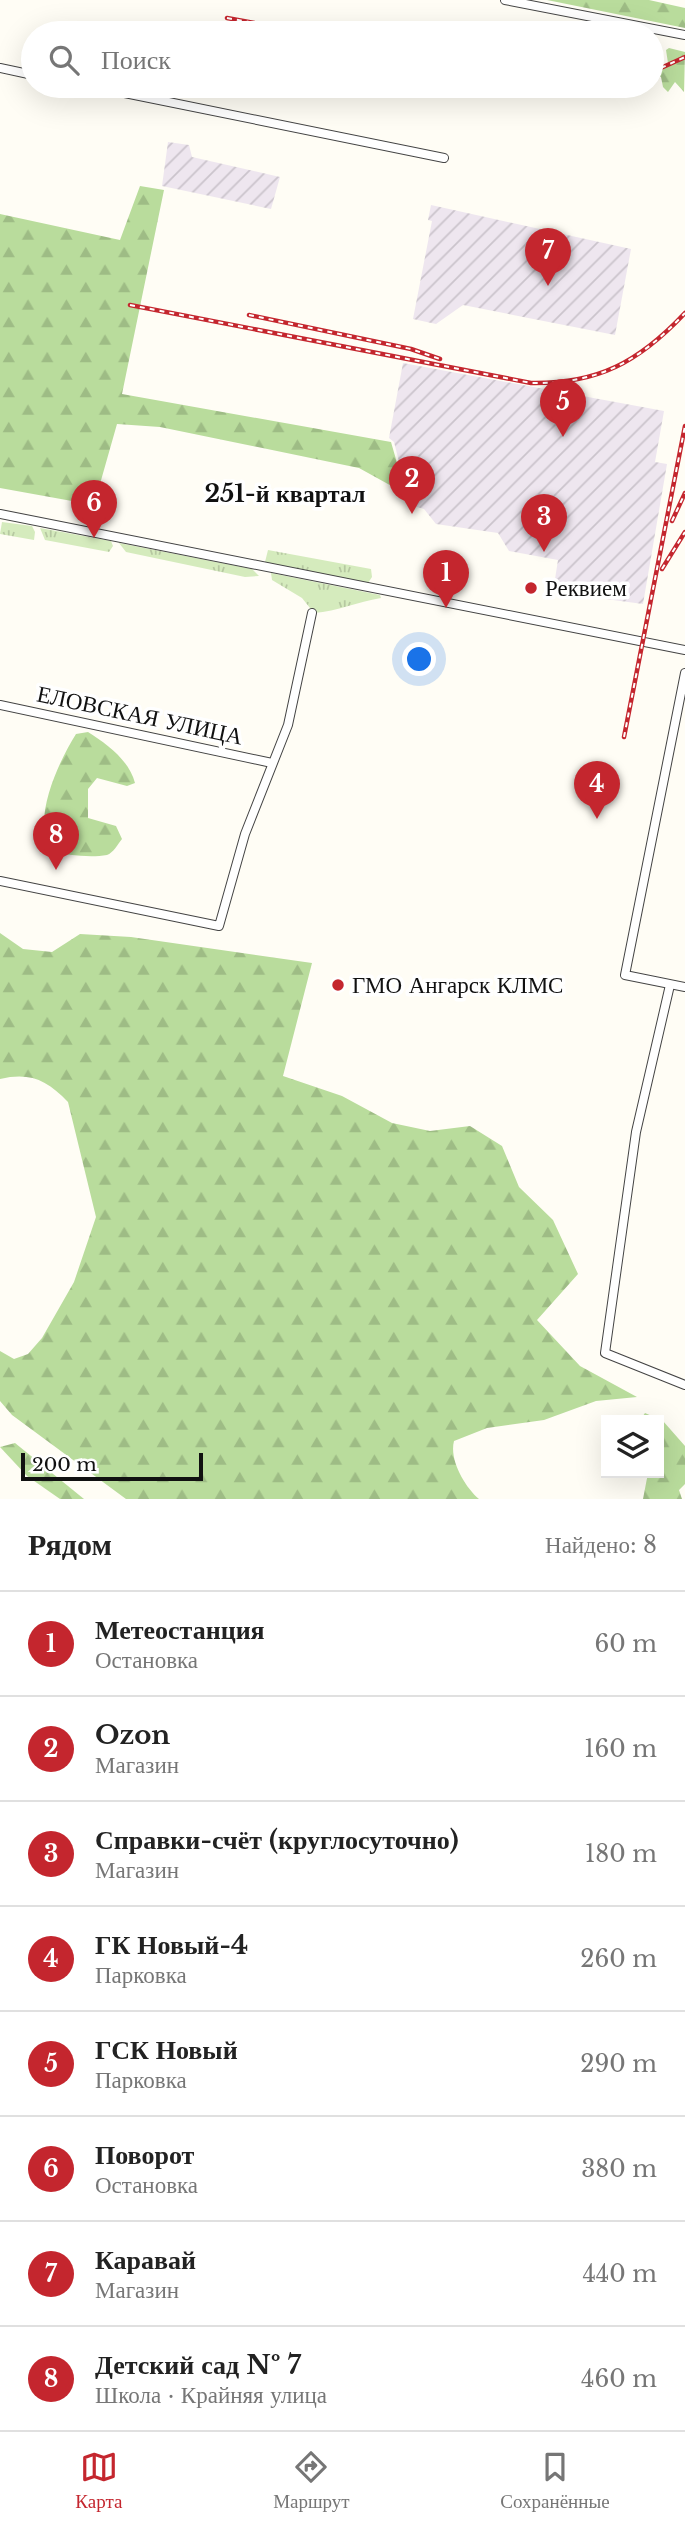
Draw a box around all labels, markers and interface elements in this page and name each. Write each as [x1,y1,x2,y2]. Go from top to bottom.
search box [21,21,664,98]
icon: search [45,41,83,79]
text: Поиск [101,44,171,76]
pin: 7 [525,228,571,286]
pin: 5 [540,379,586,437]
pin: 2 [389,456,435,514]
district label: 251-й квартал [204,479,366,508]
pin: 6 [71,480,117,538]
pin: 3 [521,494,567,552]
pin: 1 [423,550,469,608]
place label: Реквием [545,574,627,602]
marker: Реквием [523,580,539,596]
your location [402,642,436,676]
street label: ЕЛОВСКАЯ УЛИЦА [35,680,246,751]
pin: 4 [574,761,620,819]
pin: 8 [33,812,79,870]
place label: ГМО Ангарск КЛМС [352,971,563,999]
marker: ГМО Ангарск КЛМС [330,977,346,993]
map controls [601,1415,664,1478]
button: layers [601,1415,664,1478]
scale bar [21,1450,203,1482]
text: 200 m [32,1453,97,1476]
text: Рядом [28,1526,112,1563]
text: Найдено: 8 [545,1531,657,1559]
text: Метеостанция [95,1614,265,1646]
text: 1 [46,1630,56,1658]
text: 60 m [595,1630,657,1658]
text: Остановка [95,1646,198,1674]
text: Ozon [95,1719,170,1751]
text: 2 [44,1735,58,1763]
text: 160 m [584,1735,657,1763]
text: Магазин [95,1751,179,1779]
text: Справки-счёт (круглосуточно) [95,1824,459,1856]
text: 3 [44,1840,58,1868]
text: 180 m [585,1840,657,1868]
text: Магазин [95,1856,179,1884]
text: ГК Новый-4 [95,1929,248,1961]
text: 4 [43,1945,59,1973]
text: 260 m [580,1945,657,1973]
text: Парковка [95,1961,187,1989]
text: ГСК Новый [95,2034,238,2066]
text: 5 [44,2050,58,2078]
text: 290 m [580,2050,657,2078]
text: Парковка [95,2066,187,2094]
text: Поворот [95,2139,194,2171]
text: 6 [43,2155,59,2183]
text: 380 m [581,2155,657,2183]
text: Остановка [95,2171,198,2199]
text: Каравай [95,2244,196,2276]
text: 7 [45,2260,57,2288]
text: 440 m [582,2260,657,2288]
text: Магазин [95,2276,179,2304]
text: Детский сад № 7 [95,2349,301,2381]
text: 8 [44,2365,58,2393]
text: 460 m [581,2365,657,2393]
text: Школа · Крайняя улица [95,2381,327,2409]
tab: Карта [75,2448,122,2513]
tab: Маршрут [273,2448,350,2513]
tab: Сохранённые [500,2448,610,2513]

